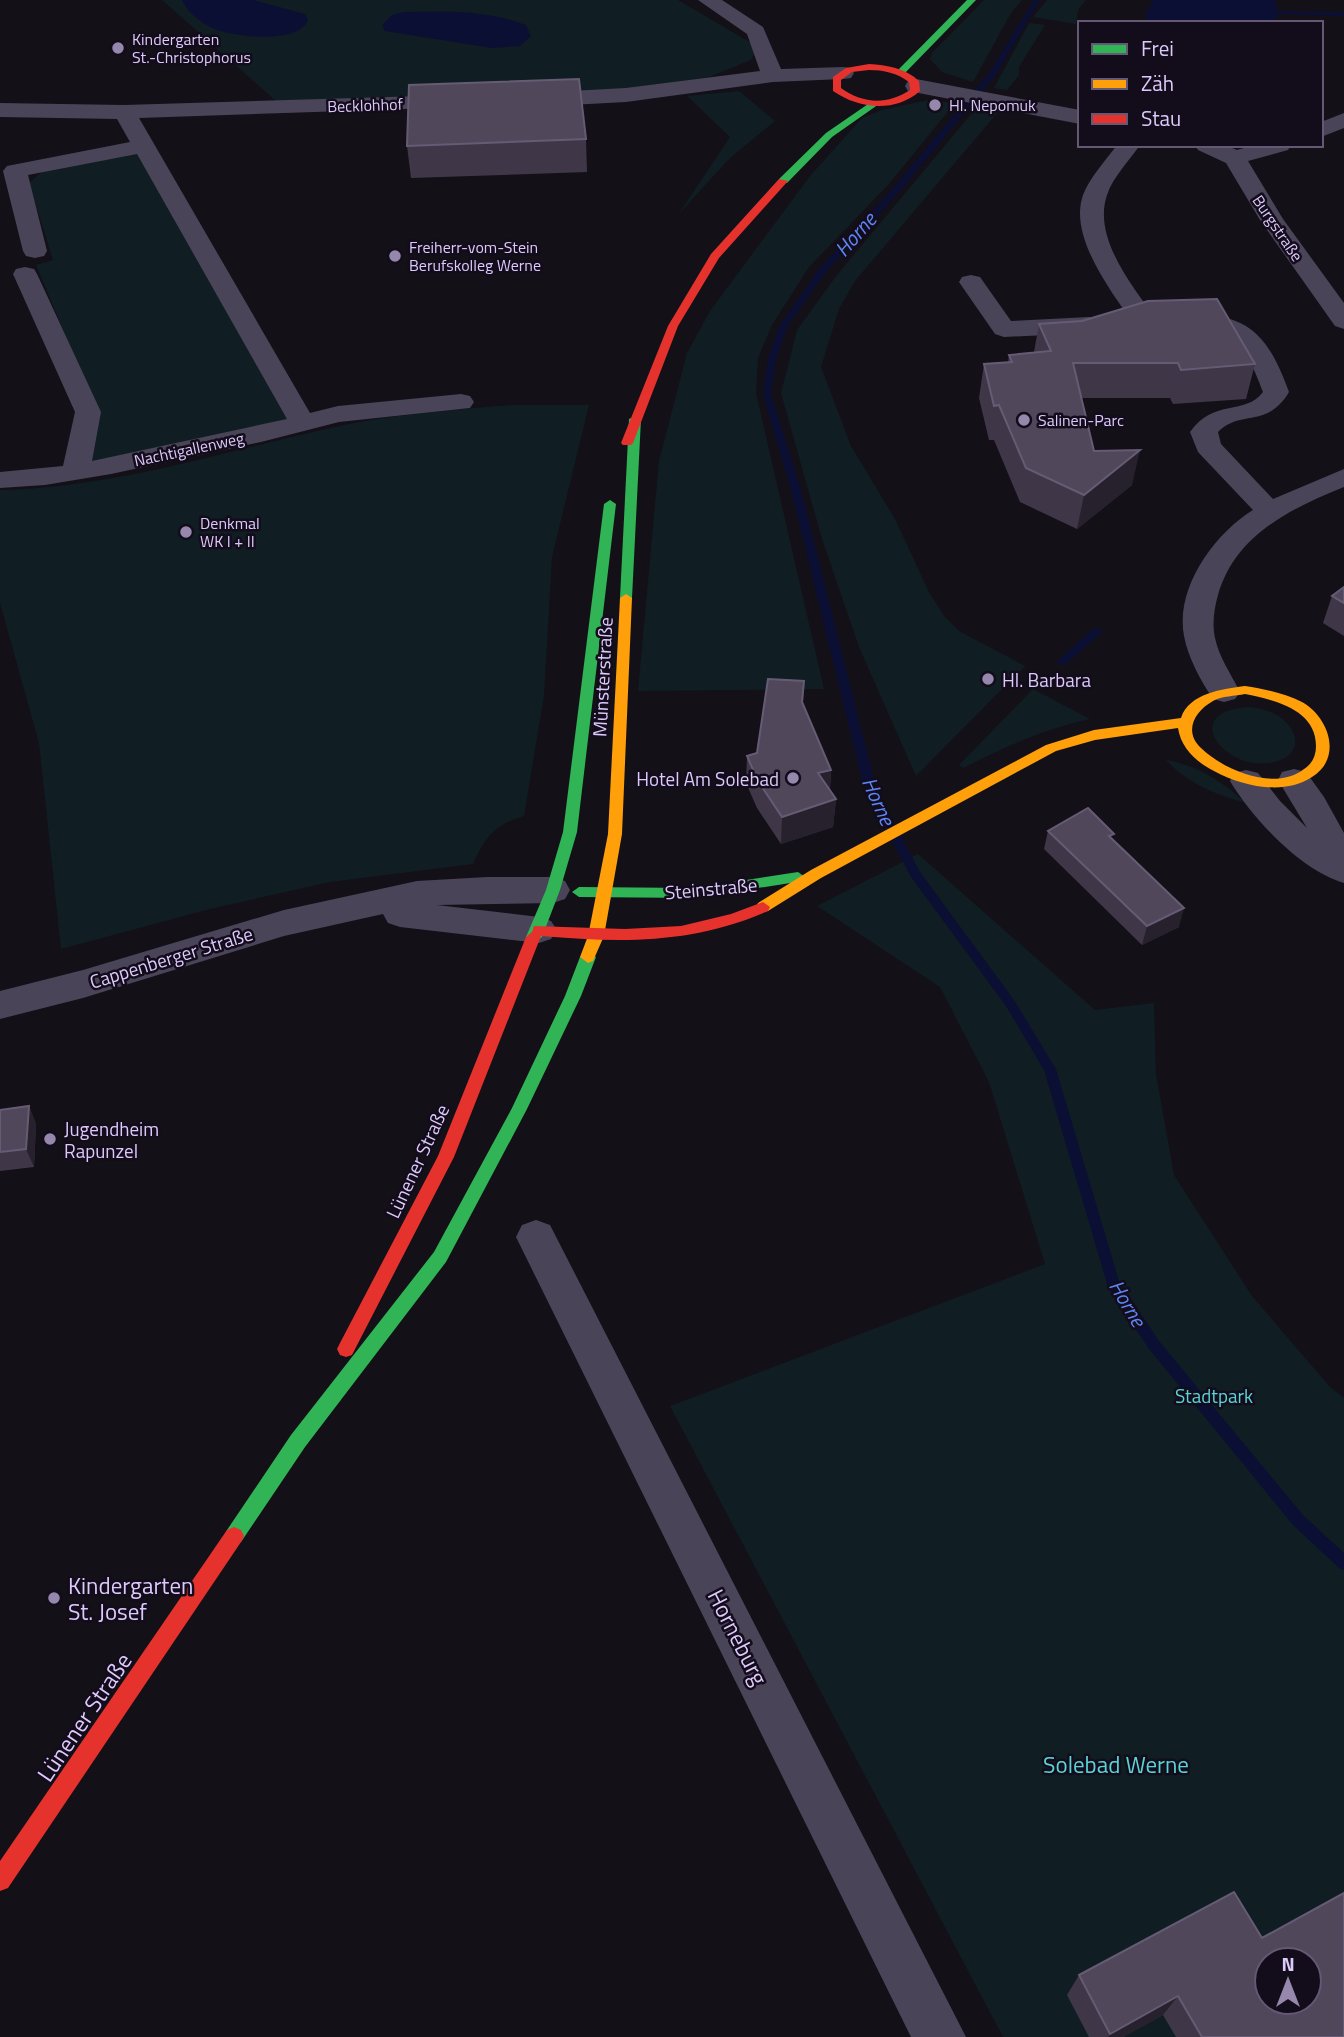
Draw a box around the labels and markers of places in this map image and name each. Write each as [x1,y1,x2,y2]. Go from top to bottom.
place label: Kindergarten St.-Christophorus [132,27,251,69]
marker: Kindergarten St.-Christophorus [110,40,126,56]
place label: Hl. Nepomuk [949,93,1036,117]
marker: Hl. Nepomuk [927,97,943,113]
place label: Freiherr-vom-Stein Berufskolleg Werne [409,235,541,277]
marker: Freiherr-vom-Stein Berufskolleg Werne [387,248,403,264]
place label: Salinen-Parc [1038,408,1124,432]
marker: Salinen-Parc [1016,412,1032,428]
place label: Denkmal WK I + II [200,511,260,553]
marker: Denkmal WK I + II [178,524,194,540]
place label: Hl. Barbara [1002,665,1091,694]
marker: Hl. Barbara [980,671,996,687]
place label: Hotel Am Solebad [636,764,779,793]
marker: Hotel Am Solebad [785,770,801,786]
place label: Jugendheim Rapunzel [64,1114,159,1165]
marker: Jugendheim Rapunzel [42,1131,58,1147]
place label: Kindergarten St. Josef [68,1568,193,1629]
marker: Kindergarten St. Josef [46,1590,62,1606]

